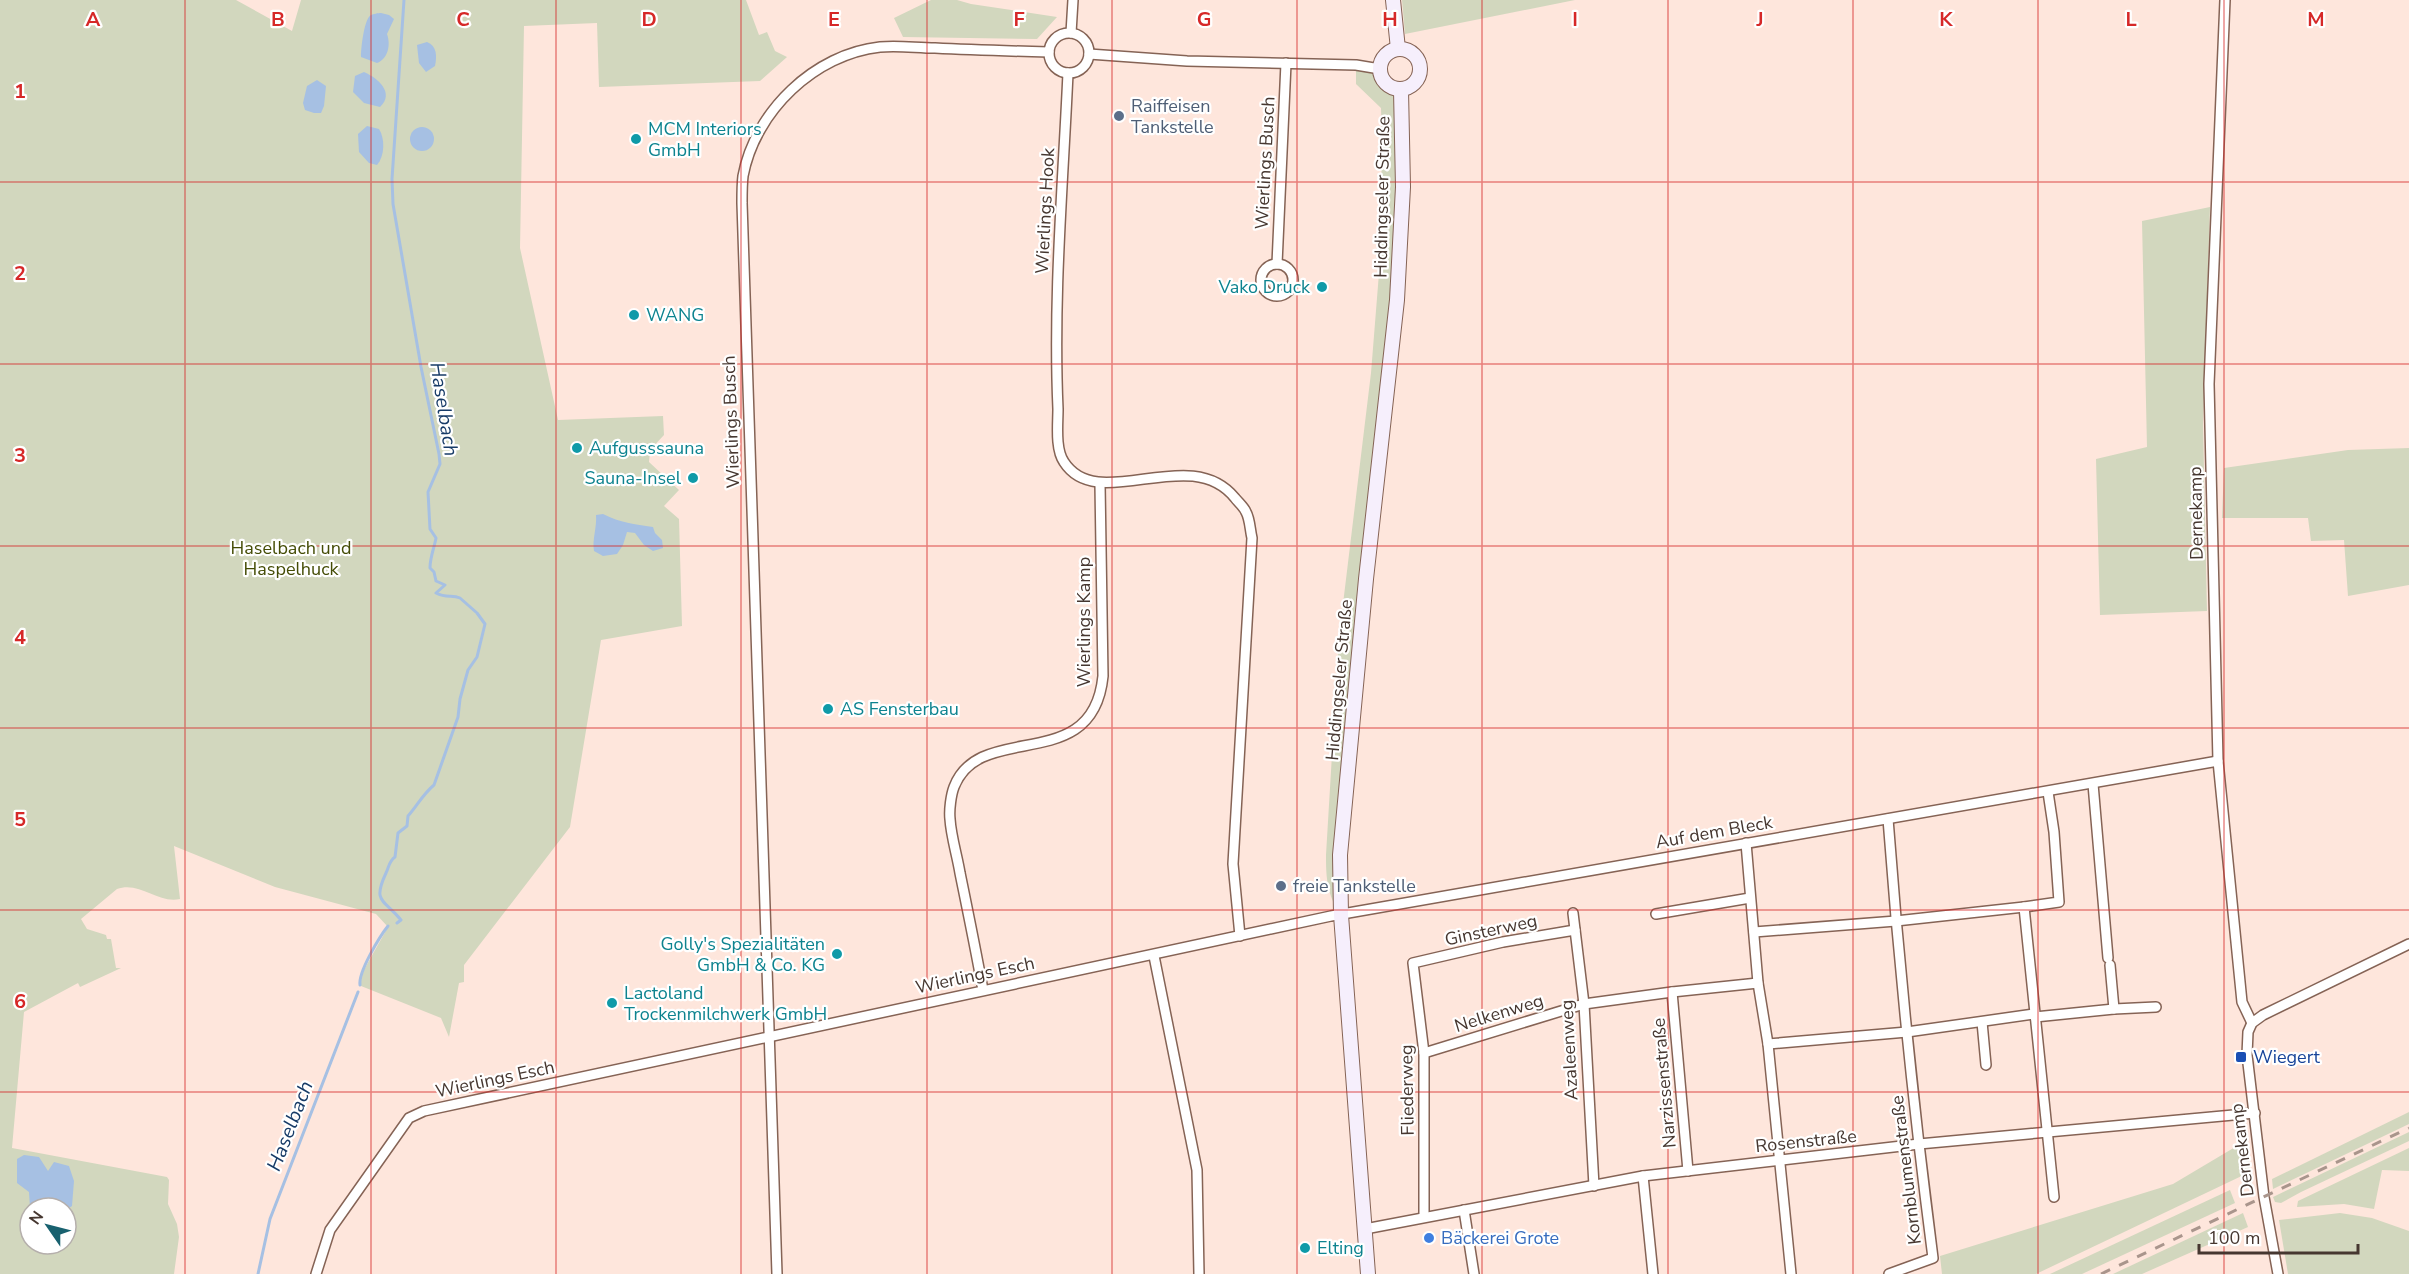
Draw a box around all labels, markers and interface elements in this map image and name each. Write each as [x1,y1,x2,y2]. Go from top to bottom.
text: A [86,6,101,33]
text: B [271,6,285,33]
text: C [456,6,470,33]
text: D [641,6,657,33]
text: E [828,6,840,33]
text: F [1013,6,1025,33]
text: G [1197,6,1211,33]
text: H [1382,6,1398,33]
text: I [1572,6,1578,33]
text: J [1755,6,1764,33]
text: K [1939,6,1953,33]
text: L [2125,6,2137,33]
text: M [2307,6,2325,33]
text: 1 [14,78,26,105]
place label: Raiffeisen Tankstelle [1131,94,1214,139]
street label: Wierlings Busch [1250,96,1280,230]
marker: Raiffeisen Tankstelle [1112,109,1126,123]
street label: Hiddingseler Straße [1369,116,1395,278]
place label: MCM Interiors GmbH [648,117,762,162]
marker: MCM Interiors GmbH [629,132,643,146]
street label: Wierlings Hook [1030,146,1060,275]
text: 2 [14,260,26,287]
place label: Vako Druck [1217,275,1311,299]
marker: Vako Druck [1315,280,1329,294]
place label: WANG [646,303,704,327]
marker: WANG [627,308,641,322]
street label: Wierlings Busch [717,355,745,489]
water label: Haselbach [423,360,465,458]
place label: Aufgusssauna [589,436,704,460]
marker: Aufgusssauna [570,441,584,455]
text: 3 [14,442,26,469]
place label: Sauna-Insel [585,466,682,490]
street label: Dernekamp [2183,466,2209,560]
marker: Sauna-Insel [686,471,700,485]
park label: Haselbach und Haspelhuck [231,536,351,581]
street label: Wierlings Kamp [1072,557,1096,687]
street label: Hiddingseler Straße [1320,598,1358,762]
text: 4 [14,624,26,651]
place label: AS Fensterbau [840,697,959,721]
marker: AS Fensterbau [821,702,835,716]
text: 5 [14,806,26,833]
street label: Auf dem Bleck [1654,810,1775,854]
place label: freie Tankstelle [1293,874,1416,898]
marker: freie Tankstelle [1274,879,1288,893]
street label: Ginsterweg [1443,908,1539,952]
place label: Golly's Spezialitäten GmbH & Co. KG [660,932,825,977]
marker: Golly's Spezialitäten GmbH & Co. KG [830,947,844,961]
street label: Wierlings Esch [913,951,1037,999]
place label: Lactoland Trockenmilchwerk GmbH [624,981,827,1026]
text: 6 [14,988,26,1015]
street label: Nelkenweg [1452,988,1546,1038]
marker: Lactoland Trockenmilchwerk GmbH [605,996,619,1010]
street label: Azaleenweg [1554,999,1584,1101]
street label: Narzissenstraße [1646,1017,1682,1149]
street label: Fliederweg [1394,1044,1420,1136]
place label: Wiegert [2253,1045,2321,1069]
marker: Wiegert [2234,1050,2248,1064]
street label: Wierlings Esch [433,1055,557,1103]
water label: Haselbach [260,1077,320,1175]
street label: Kornblumenstraße [1885,1094,1927,1246]
street label: Dernekamp [2224,1102,2260,1198]
street label: Rosenstraße [1754,1124,1858,1158]
north arrow [18,1196,78,1256]
text: N [24,1207,49,1229]
scale bar [2199,1217,2358,1255]
place label: Bäckerei Grote [1441,1226,1559,1250]
text: 100 m [2208,1226,2260,1250]
marker: Bäckerei Grote [1422,1231,1436,1245]
place label: Elting [1317,1236,1364,1260]
marker: Elting [1298,1241,1312,1255]

